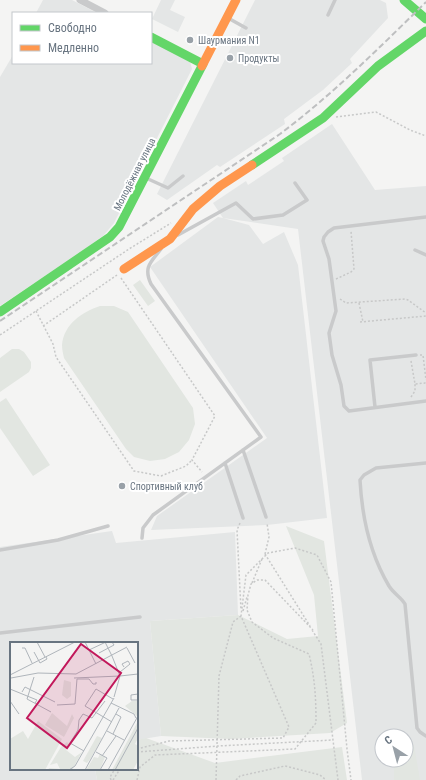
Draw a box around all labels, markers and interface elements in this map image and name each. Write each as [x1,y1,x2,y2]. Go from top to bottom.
legend [12,12,152,64]
text: Свободно [48,21,97,35]
marker: Шаурмания N1 [185,35,195,45]
place label: Шаурмания N1 [198,35,260,46]
text: Медленно [48,41,99,55]
marker: Продукты [225,53,235,63]
place label: Продукты [238,53,279,64]
street label: Молодёжная улица [111,136,158,212]
marker: Спортивный клуб [117,481,127,491]
place label: Спортивный клуб [130,481,203,492]
inset map [10,642,138,770]
north arrow [374,728,414,768]
text: С [382,733,395,747]

